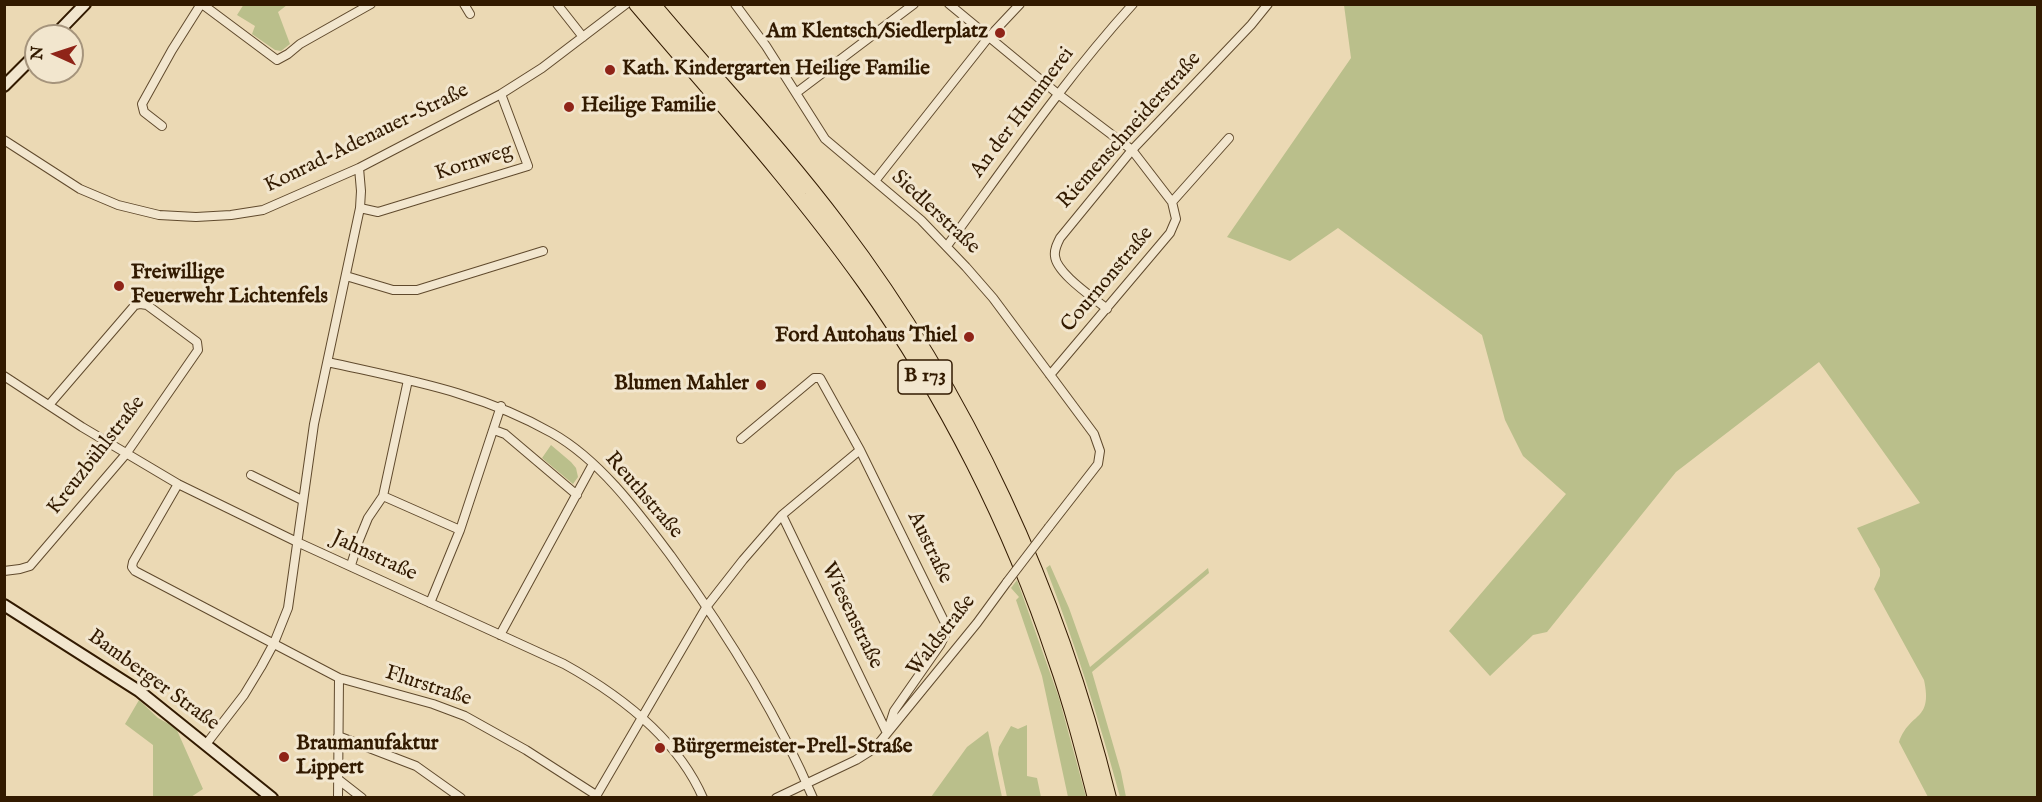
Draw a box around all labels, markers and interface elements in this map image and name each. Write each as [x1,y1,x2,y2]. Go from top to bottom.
place label: Am Klentsch/Siedlerplatz [766,20,988,46]
north arrow [24,24,84,84]
marker: Am Klentsch/Siedlerplatz [993,26,1007,40]
street label: An der Hummerei [966,43,1080,183]
text: N [28,46,48,61]
street label: Riemenschneiderstraße [1053,47,1207,215]
place label: Kath. Kindergarten Heilige Familie [622,57,930,83]
marker: Kath. Kindergarten Heilige Familie [603,63,617,77]
street label: Konrad-Adenauer-Straße [261,79,473,199]
place label: Heilige Familie [581,94,716,120]
marker: Heilige Familie [562,100,576,114]
street label: Kornweg [432,139,516,187]
street label: Siedlerstraße [885,166,985,260]
street label: Cournonstraße [1056,222,1160,338]
place label: Freiwillige Feuerwehr Lichtenfels [131,261,328,311]
marker: Freiwillige Feuerwehr Lichtenfels [112,279,126,293]
place label: Ford Autohaus Thiel [775,324,957,350]
marker: Ford Autohaus Thiel [962,330,976,344]
road number: B 173 [898,360,952,394]
place label: Blumen Mahler [614,372,749,398]
marker: Blumen Mahler [754,378,768,392]
street label: Kreuzbühlstraße [43,392,151,520]
street label: Reuthstraße [599,447,687,545]
street label: Austraße [901,508,957,588]
street label: Jahnstraße [327,526,421,588]
street label: Wiesenstraße [814,559,888,673]
street label: Waldstraße [902,590,982,682]
street label: Bamberger Straße [82,625,224,737]
street label: Flurstraße [382,661,474,713]
place label: Braumanufaktur Lippert [296,732,439,782]
place label: Bürgermeister-Prell-Straße [672,735,912,761]
marker: Bürgermeister-Prell-Straße [653,741,667,755]
marker: Braumanufaktur Lippert [277,750,291,764]

